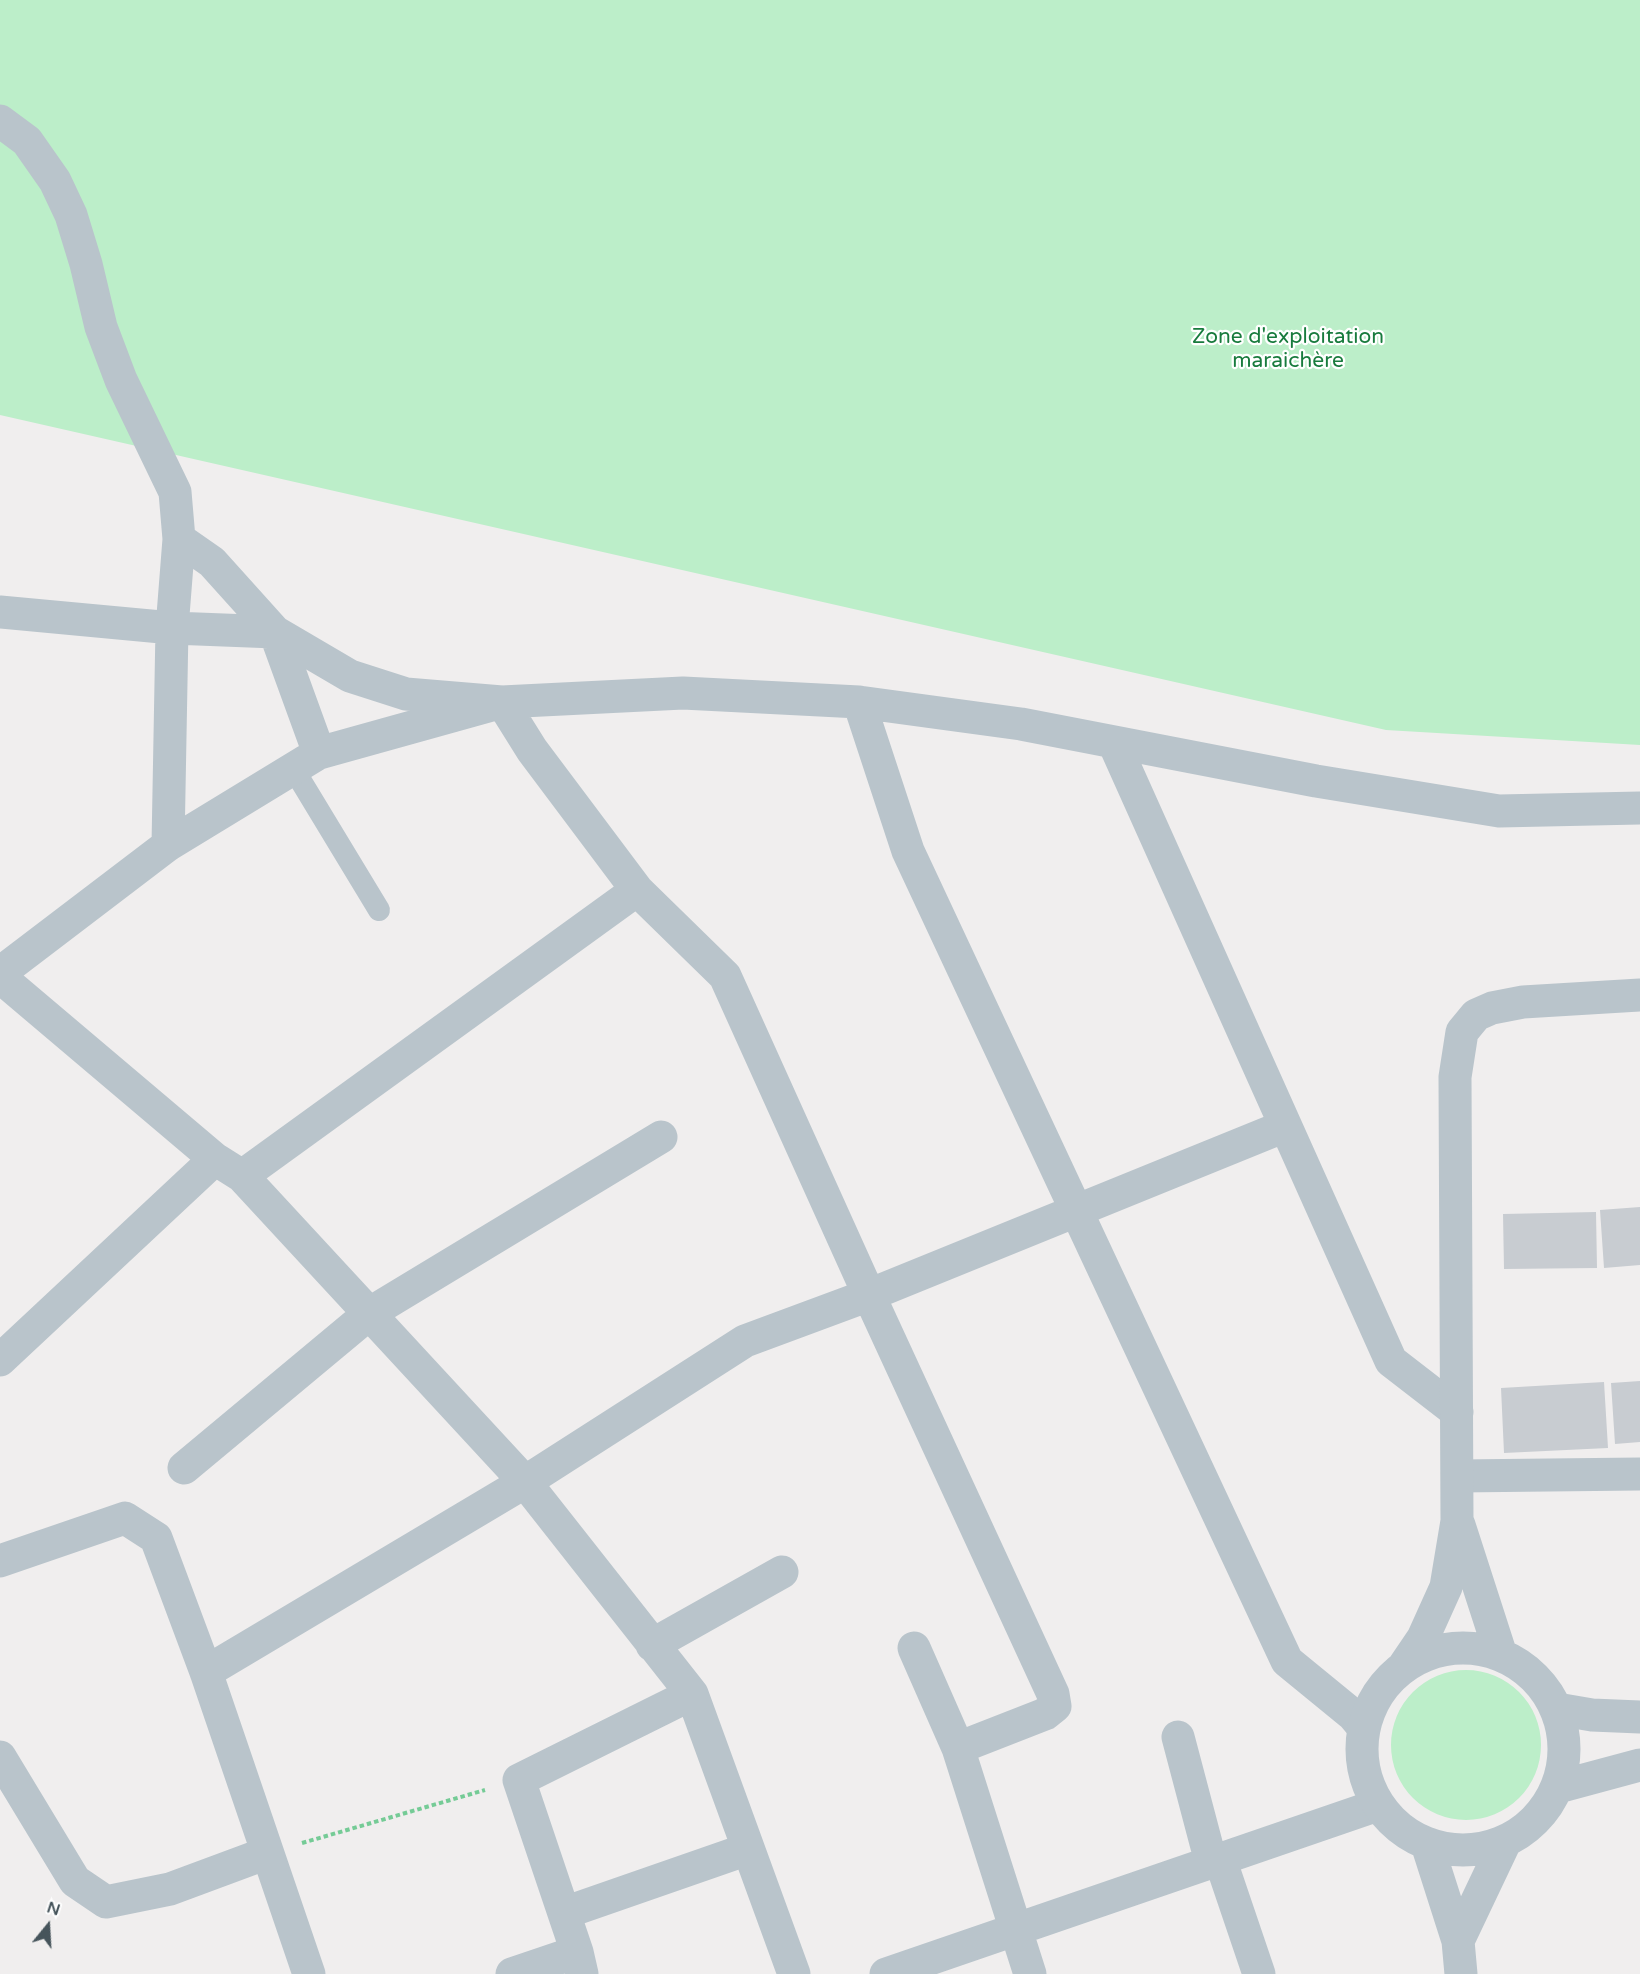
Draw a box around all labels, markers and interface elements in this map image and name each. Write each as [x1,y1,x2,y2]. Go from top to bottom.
park label: Zone d'exploitation maraichère [1192,324,1384,374]
north arrow [18,1896,78,1956]
text: N [44,1897,63,1920]

